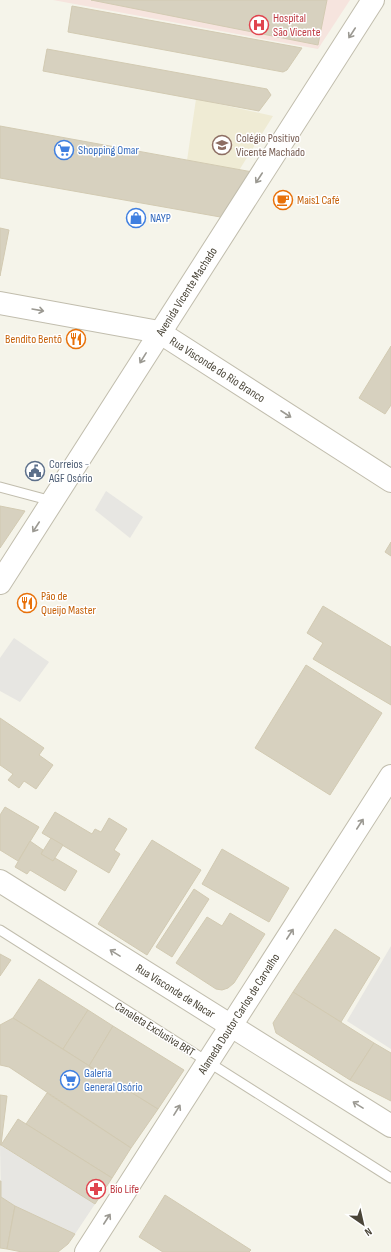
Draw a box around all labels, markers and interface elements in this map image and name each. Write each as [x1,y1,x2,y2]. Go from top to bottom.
place label: Hospital São Vicente [273,11,321,40]
hospital icon: Hospital São Vicente [248,14,270,36]
one-way arrow [347,27,355,39]
place label: Colégio Positivo Vicente Machado [236,131,305,160]
school or university icon: Colégio Positivo Vicente Machado [211,134,233,156]
supermarket icon: Shopping Omar [53,139,75,161]
place label: Shopping Omar [78,143,139,158]
one-way arrow [255,172,263,183]
cafe icon: Mais1 Café [272,189,294,211]
place label: Mais1 Café [297,193,340,208]
shop icon: NAYP [125,207,147,229]
place label: NAYP [150,211,171,226]
street label: Avenida Vicente Machado [152,245,221,340]
one-way arrow [31,306,44,314]
restaurant icon: Bendito Bentô [65,328,87,350]
place label: Bendito Bentô [5,332,62,347]
street label: Rua Visconde do Rio Branco [167,334,268,406]
one-way arrow [139,352,147,363]
one-way arrow [280,410,291,418]
place label: Correios - AGF Osório [48,457,93,486]
public building icon: Correios - AGF Osório [24,460,46,482]
one-way arrow [32,521,40,532]
place label: Pão de Queijo Master [41,589,96,618]
restaurant icon: Pão de Queijo Master [16,592,38,614]
one-way arrow [356,819,364,830]
one-way arrow [286,928,294,940]
one-way arrow [110,949,121,957]
street label: Alameda Doutor Carlos de Carvalho [194,951,283,1078]
street label: Rua Visconde de Nacar [133,961,218,1022]
street label: Canaleta Exclusiva BRT [112,999,198,1060]
place label: Galeria General Osório [84,1066,143,1095]
supermarket icon: Galeria General Osório [59,1069,81,1091]
one-way arrow [353,1101,364,1109]
one-way arrow [174,1104,182,1116]
pharmacy icon: Bio Life [85,1178,107,1200]
place label: Bio Life [110,1182,139,1197]
north arrow [343,1204,383,1244]
one-way arrow [103,1214,111,1225]
text: N [362,1225,374,1239]

